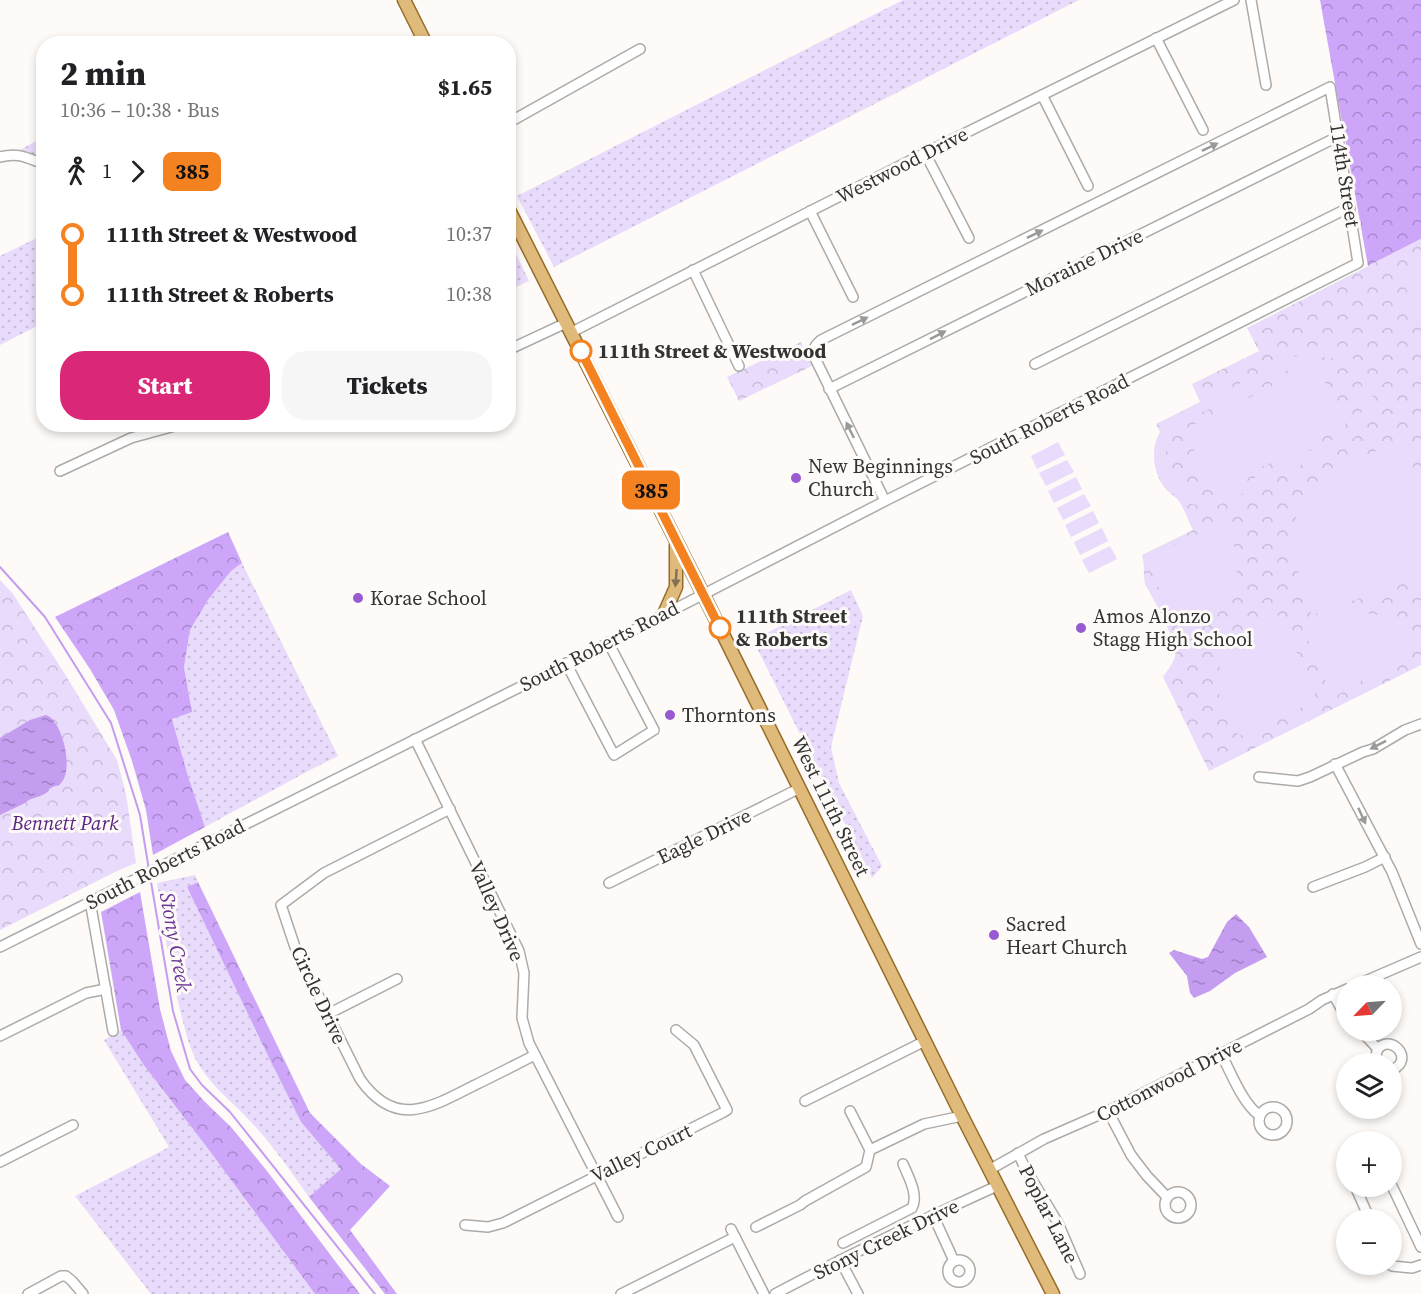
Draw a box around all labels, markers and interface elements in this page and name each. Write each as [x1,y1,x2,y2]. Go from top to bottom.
text: 2 min [60,51,146,96]
text: $1.65 [438,72,492,102]
text: 10:36 – 10:38 · Bus [60,96,219,124]
street label: Westwood Drive [831,120,973,210]
street label: 114th Street [1323,121,1367,229]
one-way arrow [1201,143,1218,152]
icon: walk [60,155,93,188]
icon: forward [121,155,154,188]
text: 1 [102,157,112,185]
text: 385 [175,157,209,186]
text: 111th Street & Westwood [106,219,357,249]
text: 10:37 [446,220,492,248]
street label: Moraine Drive [1020,221,1148,303]
one-way arrow [1026,229,1043,239]
text: 111th Street & Roberts [106,279,334,309]
text: 10:38 [446,280,492,308]
one-way arrow [852,316,869,326]
one-way arrow [930,330,947,339]
place label: 111th Street & Westwood [598,337,826,365]
marker: 111th Street & Westwood [570,340,592,362]
button: Start [60,351,270,420]
button: Tickets [282,351,492,420]
street label: South Roberts Road [965,366,1134,471]
one-way arrow [845,421,854,438]
place label: New Beginnings Church [808,452,953,503]
line badge: 385 [616,470,686,510]
marker: New Beginnings Church [789,471,803,485]
text: 385 [634,476,668,505]
one-way arrow [671,569,680,588]
place label: Korae School [370,584,487,612]
marker: Korae School [351,591,365,605]
street label: South Roberts Road [515,593,684,698]
place label: 111th Street & Roberts [736,602,848,653]
place label: Amos Alonzo Stagg High School [1093,602,1253,653]
marker: 111th Street & Roberts [709,617,731,639]
marker: Amos Alonzo Stagg High School [1074,621,1088,635]
place label: Thorntons [682,701,776,729]
marker: Thorntons [663,708,677,722]
street label: West 111th Street [785,731,877,881]
one-way arrow [1370,741,1387,750]
street label: Eagle Drive [652,801,756,871]
one-way arrow [1358,807,1367,824]
park label: Bennett Park [10,809,119,837]
street label: South Roberts Road [81,811,250,916]
street label: Valley Drive [462,856,532,966]
water label: Stony Creek [153,890,199,994]
place label: Sacred Heart Church [1006,910,1127,961]
marker: Sacred Heart Church [987,928,1001,942]
street label: Circle Drive [284,941,354,1049]
north arrow [1336,975,1402,1041]
map controls [1336,975,1402,1275]
street label: Cottonwood Drive [1091,1031,1247,1129]
button: layers [1336,1053,1402,1119]
street label: Valley Court [586,1116,697,1190]
button: + [1336,1131,1402,1197]
street label: Poplar Lane [1012,1160,1086,1268]
street label: Stony Creek Drive [808,1192,964,1286]
button: − [1336,1209,1402,1275]

